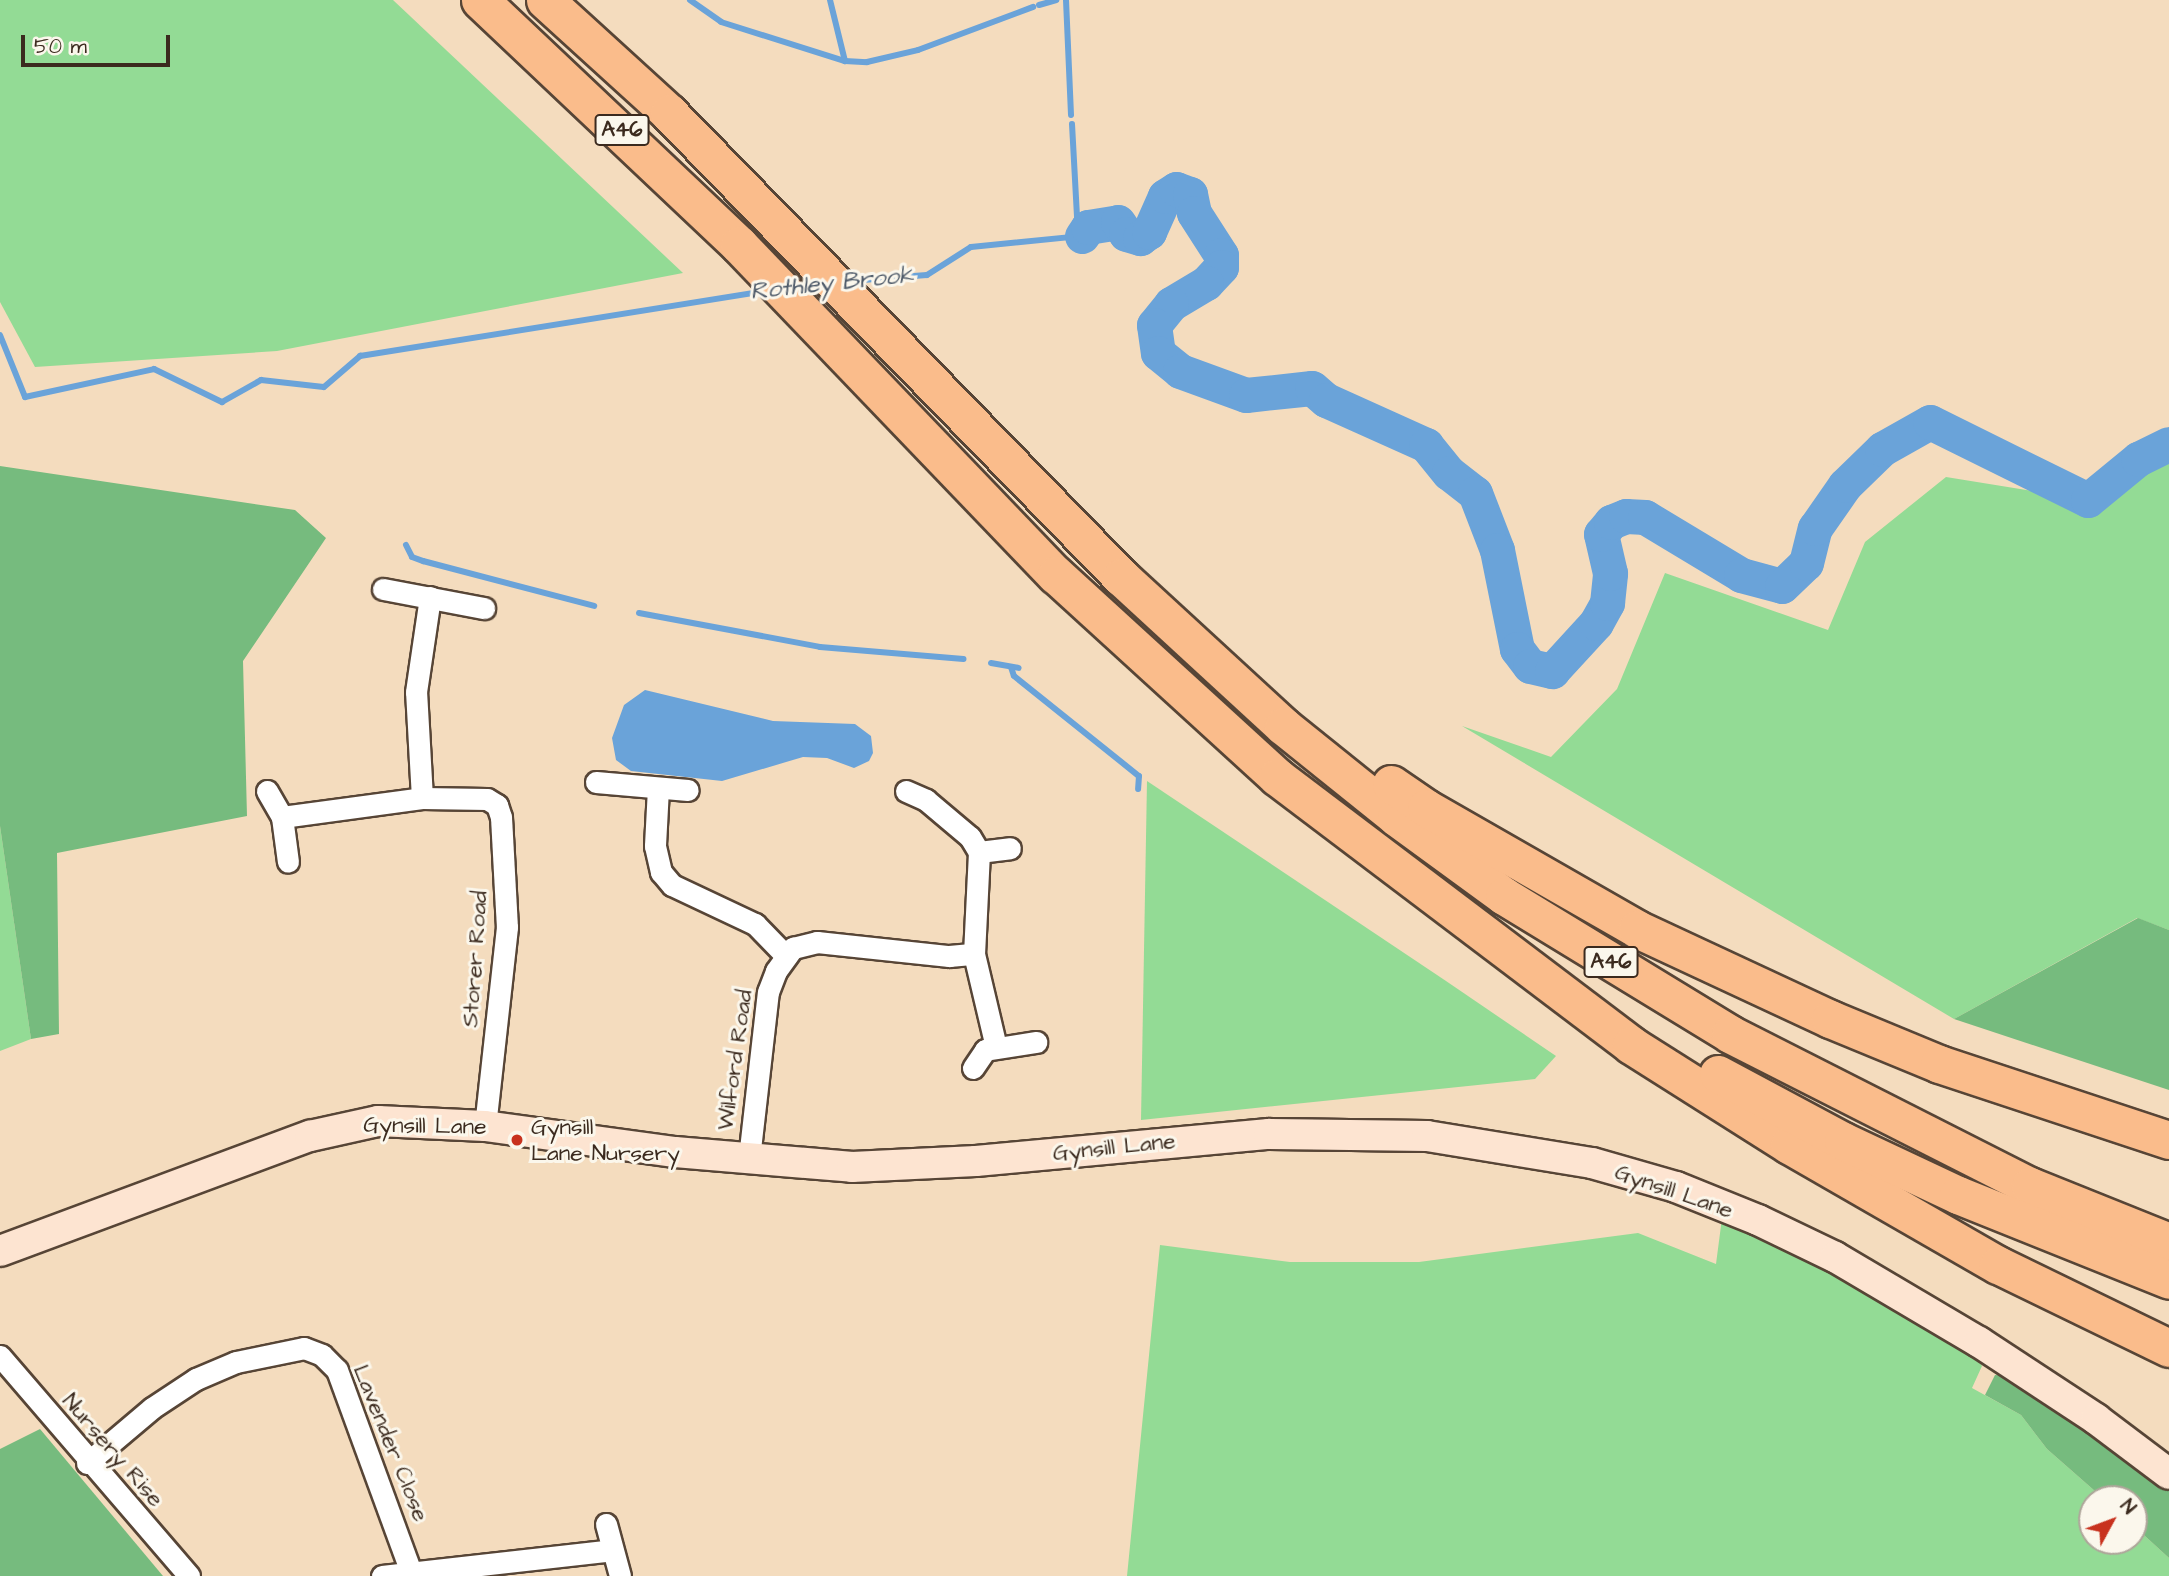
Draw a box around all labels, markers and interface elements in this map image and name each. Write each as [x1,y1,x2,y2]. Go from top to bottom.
scale bar [24,21,173,65]
text: 50 m [34,32,87,61]
road number: A46 [594,113,650,148]
water label: Rothley Brook [749,261,915,307]
street label: Storer Road [456,890,494,1028]
road number: A46 [1583,944,1639,979]
street label: Wilford Road [711,988,759,1132]
street label: Gynsill Lane [363,1111,487,1141]
place label: Gynsill Lane Nursery [531,1113,680,1167]
street label: Gynsill Lane [1051,1127,1177,1167]
marker: Gynsill Lane Nursery [509,1132,525,1148]
street label: Gynsill Lane [1611,1158,1737,1224]
street label: Lavender Close [347,1361,435,1525]
street label: Nursery Rise [56,1388,170,1512]
north arrow [2078,1485,2148,1555]
text: N [2114,1494,2142,1521]

